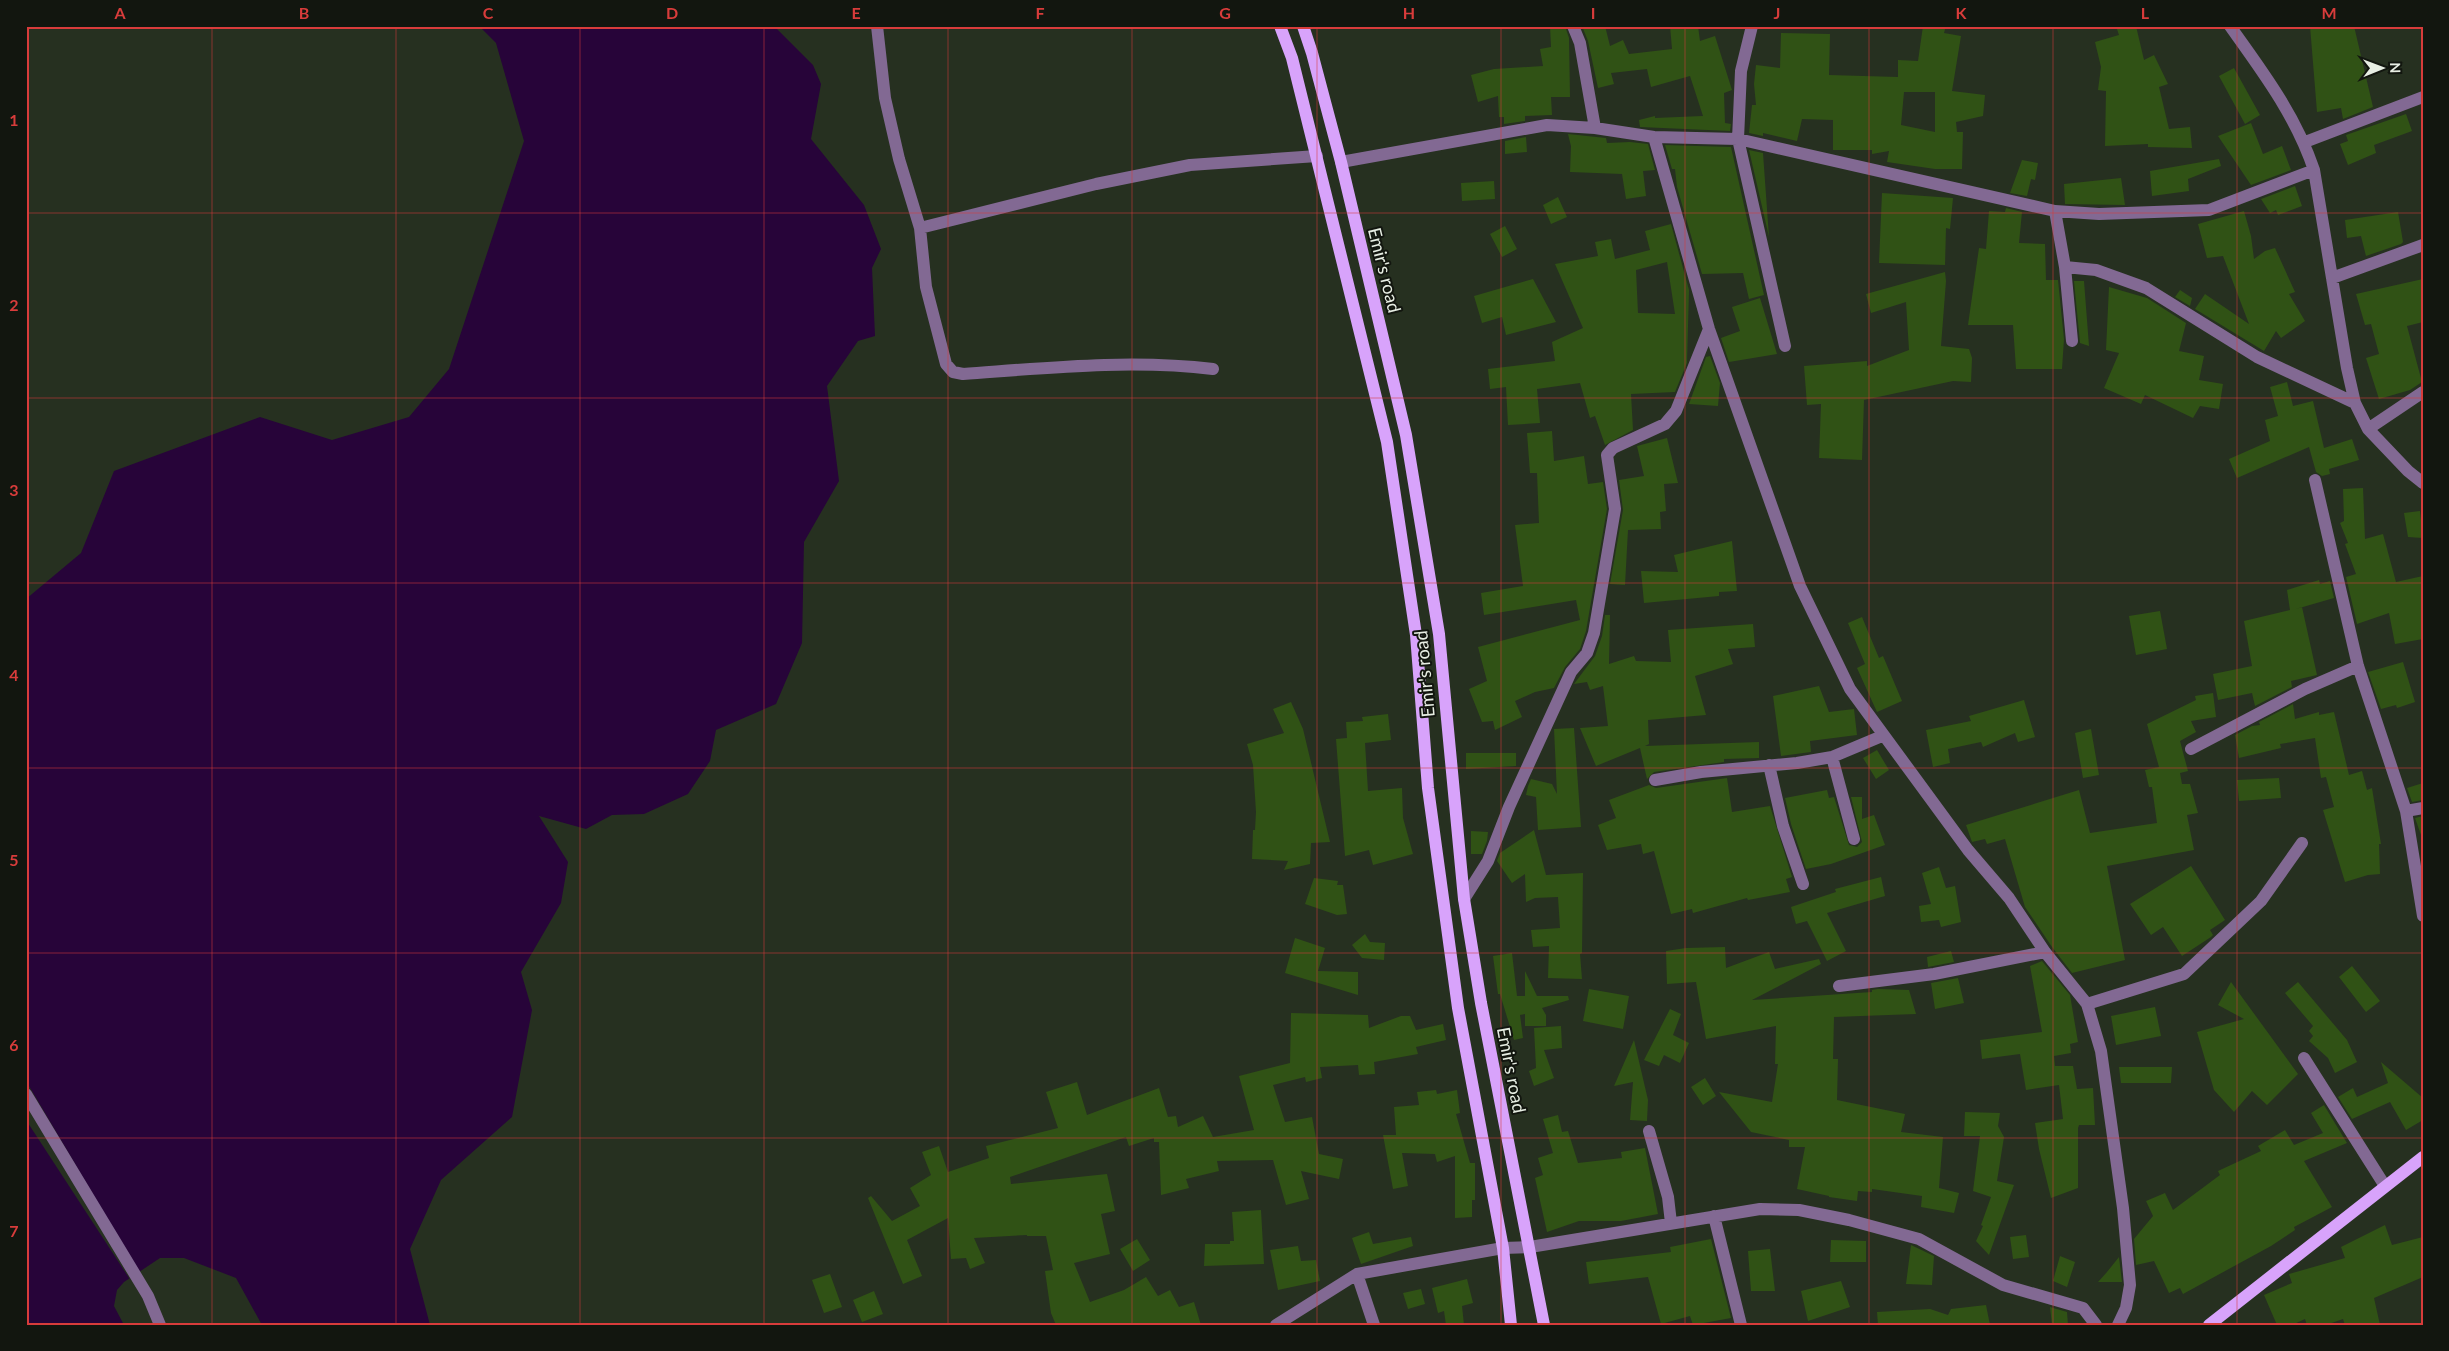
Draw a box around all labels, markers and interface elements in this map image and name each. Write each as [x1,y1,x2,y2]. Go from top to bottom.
text: A [113,3,126,22]
text: B [299,3,309,22]
text: C [483,3,494,22]
text: D [666,3,678,22]
text: E [851,3,861,22]
text: F [1035,3,1045,22]
text: G [1219,3,1231,22]
text: H [1403,3,1415,22]
text: I [1591,3,1595,22]
text: J [1774,3,1780,22]
text: K [1956,3,1968,22]
text: L [2141,3,2150,22]
text: M [2321,3,2337,22]
north arrow [2356,42,2406,92]
text: N [2387,62,2404,73]
text: 1 [9,110,19,129]
street label: Emir's road [1364,225,1406,315]
text: 2 [9,295,19,314]
text: 3 [9,480,19,499]
street label: Emir's road [1409,630,1439,718]
text: 4 [9,665,19,684]
text: 5 [9,850,19,869]
street label: Emir's road [1493,1025,1531,1115]
text: 6 [9,1035,19,1054]
text: 7 [9,1221,19,1240]

